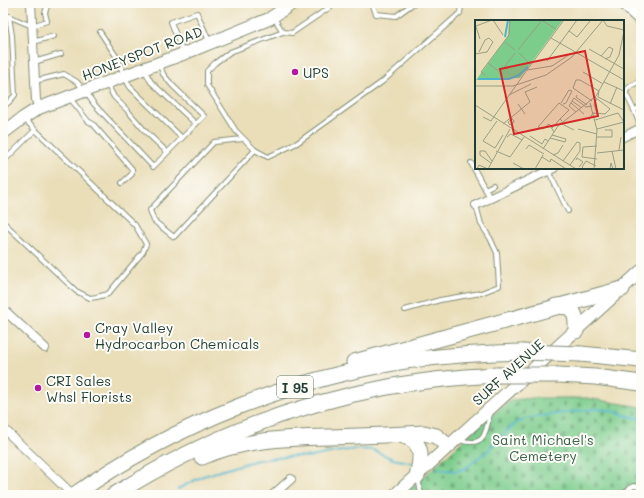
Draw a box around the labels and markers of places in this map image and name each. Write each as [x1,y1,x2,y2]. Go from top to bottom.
place label: UPS [303,63,329,82]
marker: UPS [290,67,300,77]
place label: Cray Valley Hydrocarbon Chemicals [95,318,259,353]
marker: Cray Valley Hydrocarbon Chemicals [82,330,92,340]
place label: CRI Sales Whsl Florists [46,371,132,406]
marker: CRI Sales Whsl Florists [33,383,43,393]

